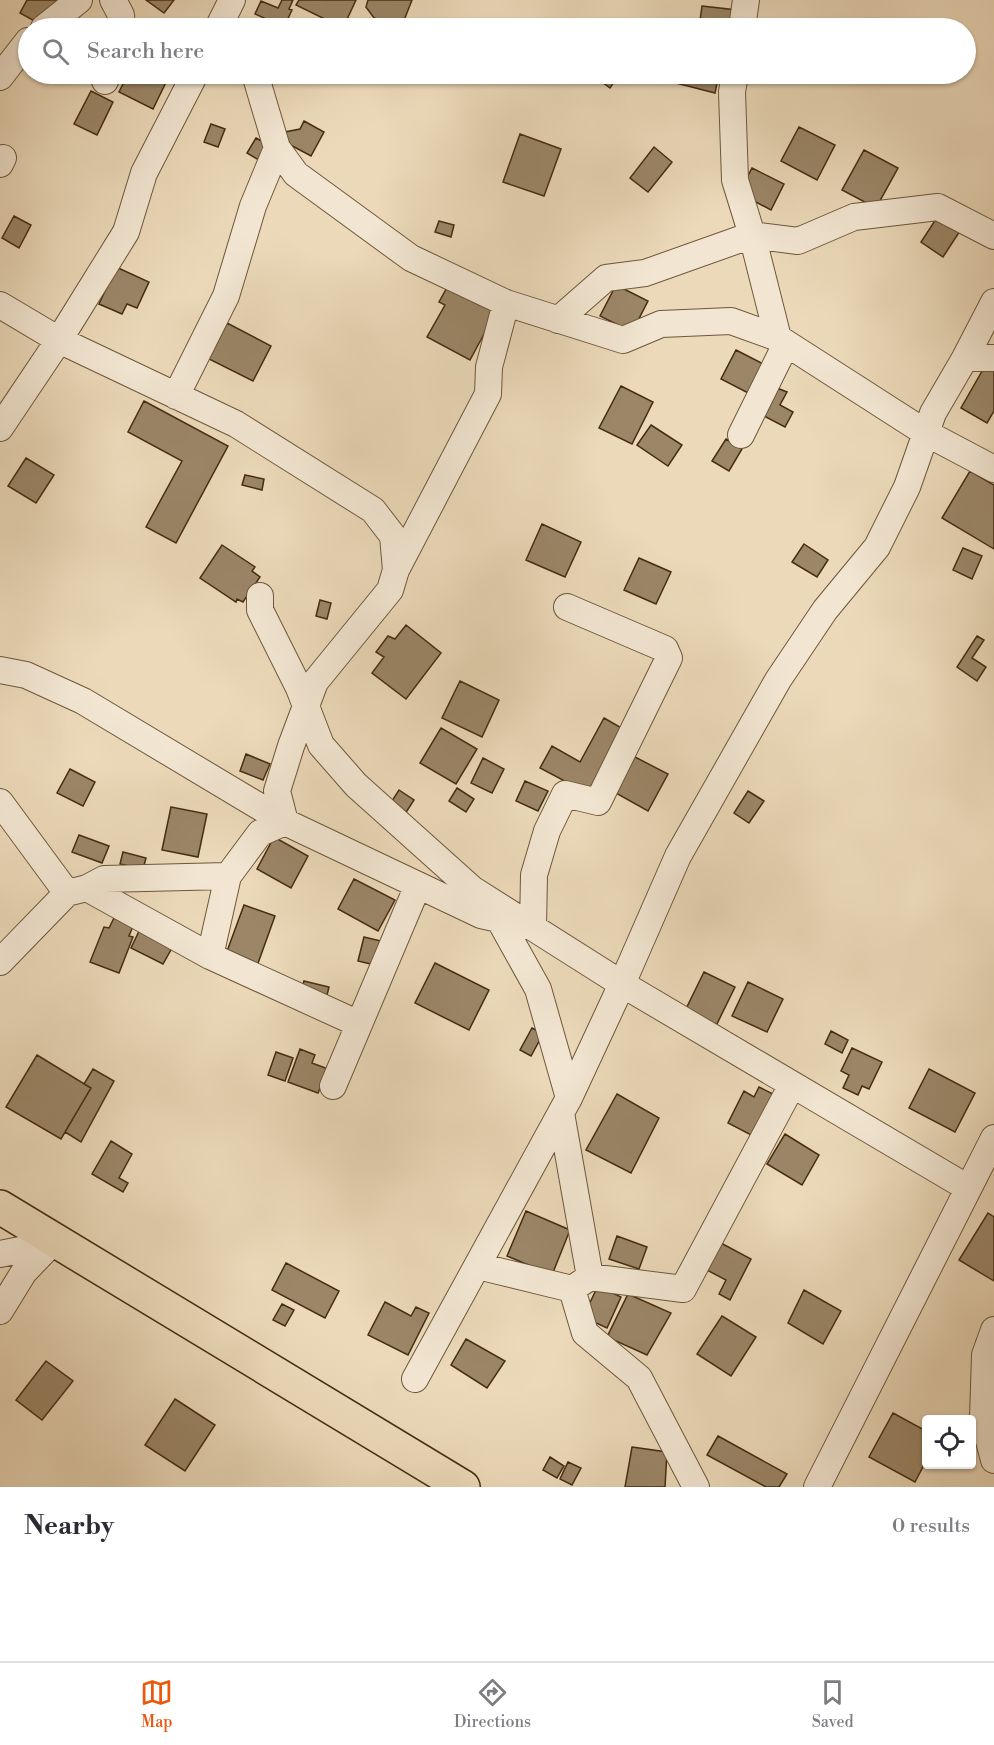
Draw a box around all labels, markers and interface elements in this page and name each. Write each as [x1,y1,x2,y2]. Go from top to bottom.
search box [18,18,976,84]
icon: search [39,35,72,68]
text: Search here [87,38,204,65]
map controls [922,1415,976,1469]
button: locate [922,1415,976,1469]
text: Nearby [24,1510,114,1542]
text: 0 results [892,1514,970,1539]
tab: Map [140,1676,173,1732]
tab: Directions [454,1676,531,1732]
tab: Saved [812,1676,854,1732]

